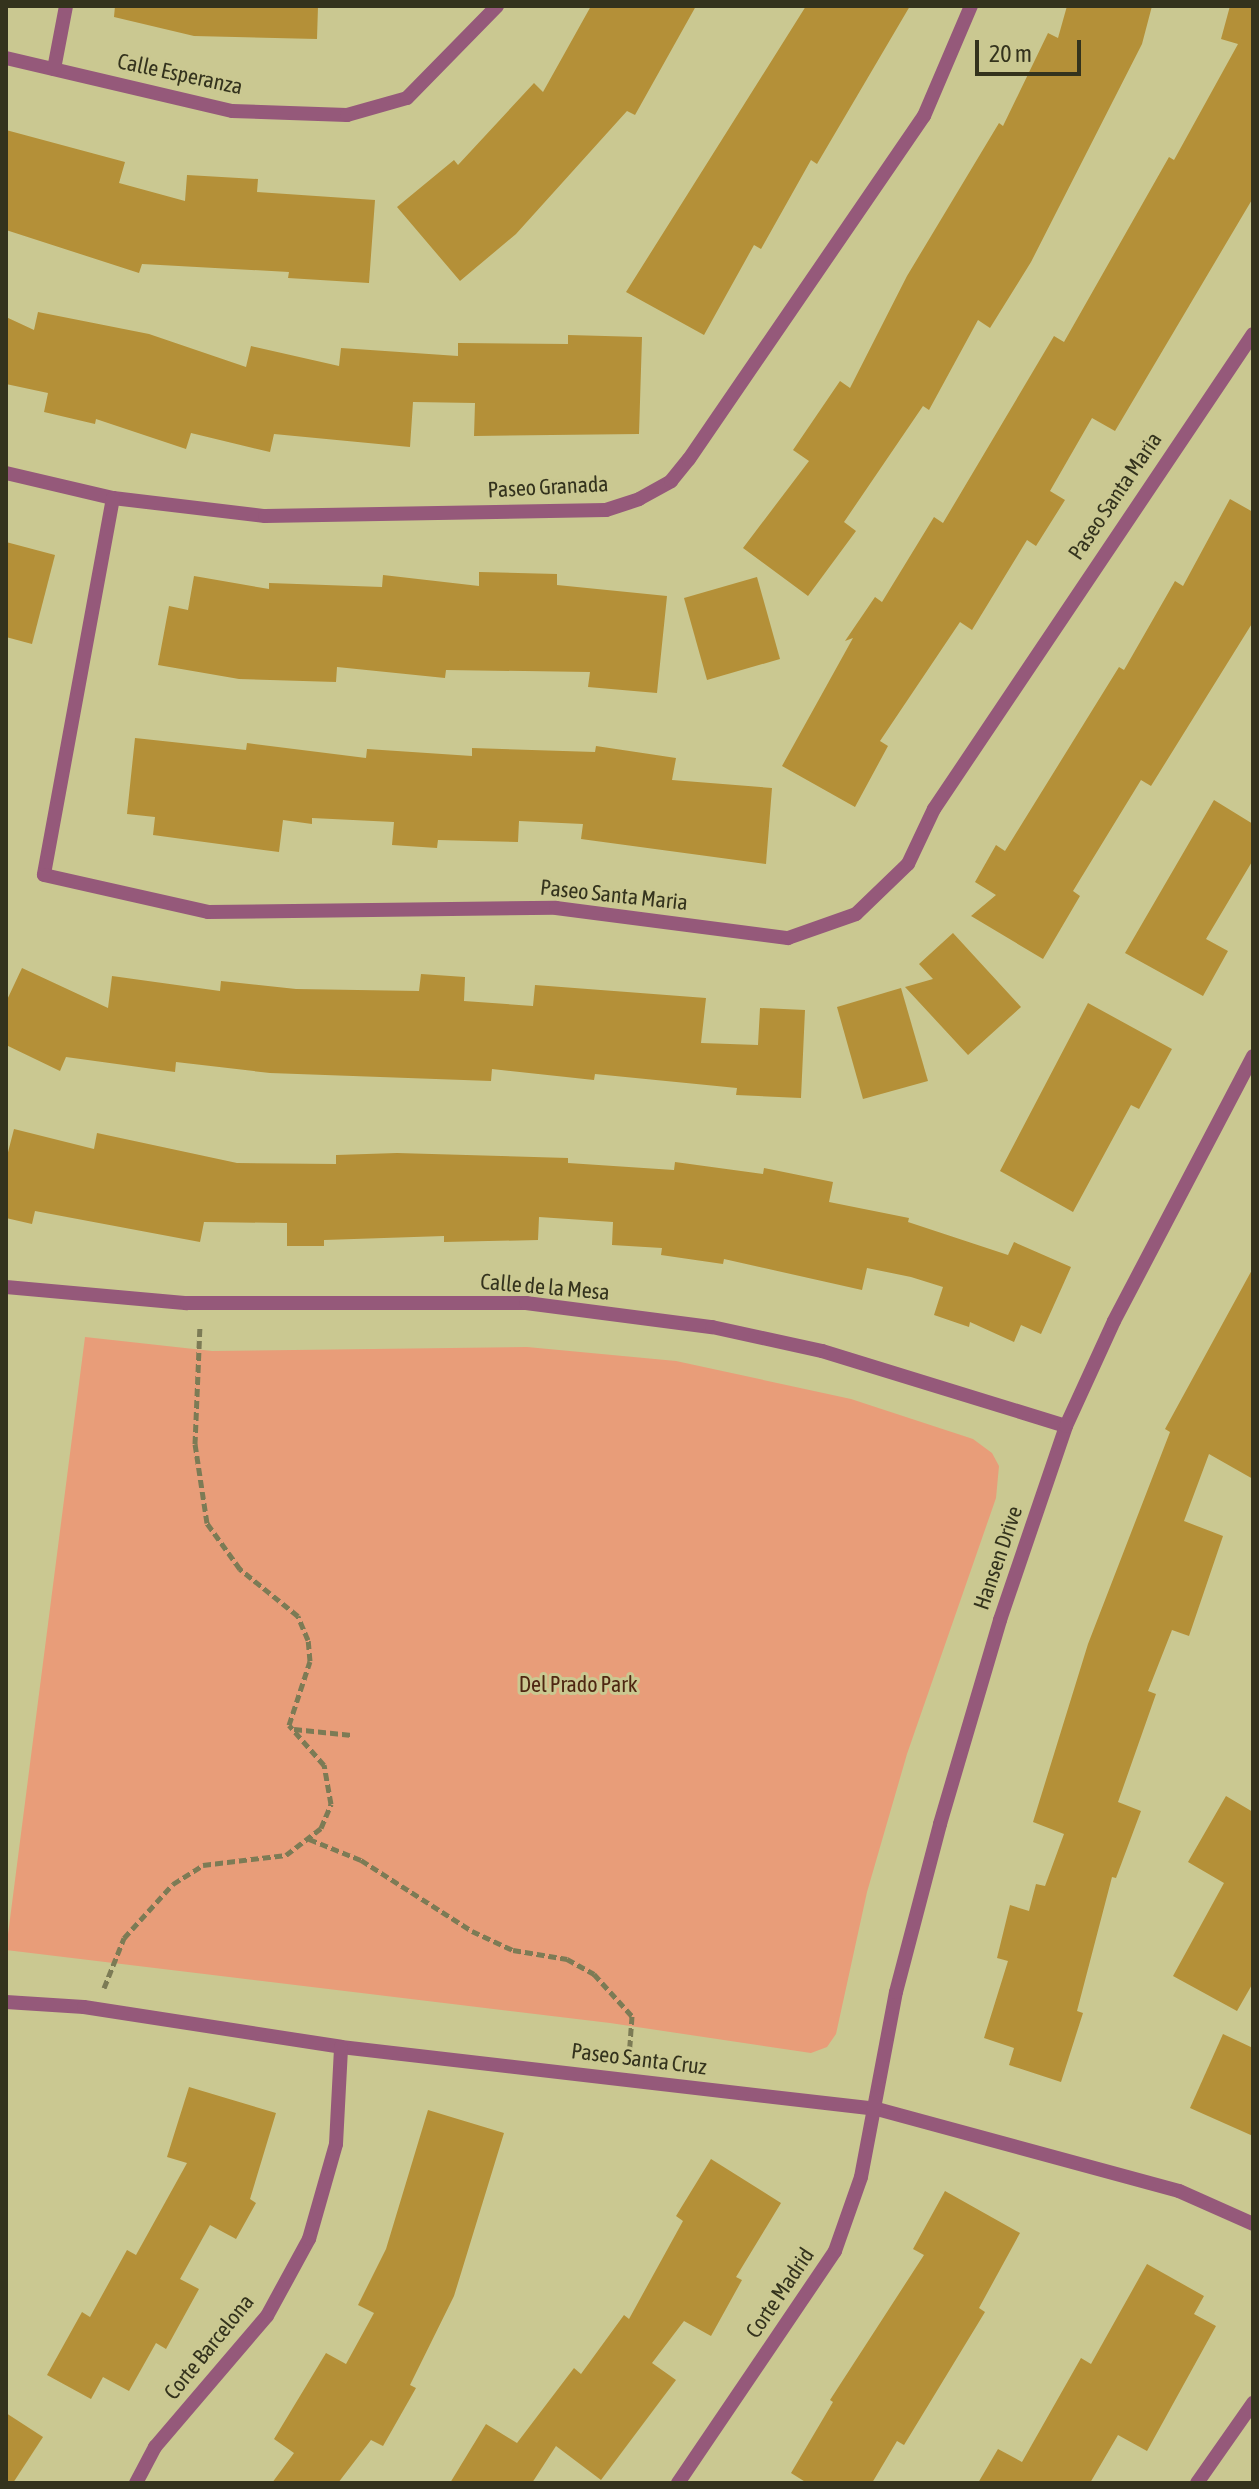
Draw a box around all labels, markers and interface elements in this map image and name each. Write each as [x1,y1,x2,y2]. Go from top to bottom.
scale bar [979,24,1085,74]
text: 20 m [989,40,1032,67]
street label: Calle Esperanza [115,48,245,100]
street label: Paseo Santa Maria [1063,427,1167,565]
street label: Paseo Granada [487,471,609,503]
street label: Paseo Santa Maria [539,874,689,916]
street label: Calle de la Mesa [479,1268,611,1306]
street label: Hansen Drive [968,1503,1028,1613]
park label: Del Prado Park [519,1672,637,1698]
street label: Paseo Santa Cruz [570,2038,708,2080]
street label: Corte Madrid [740,2243,820,2343]
street label: Corte Barcelona [159,2289,259,2405]

